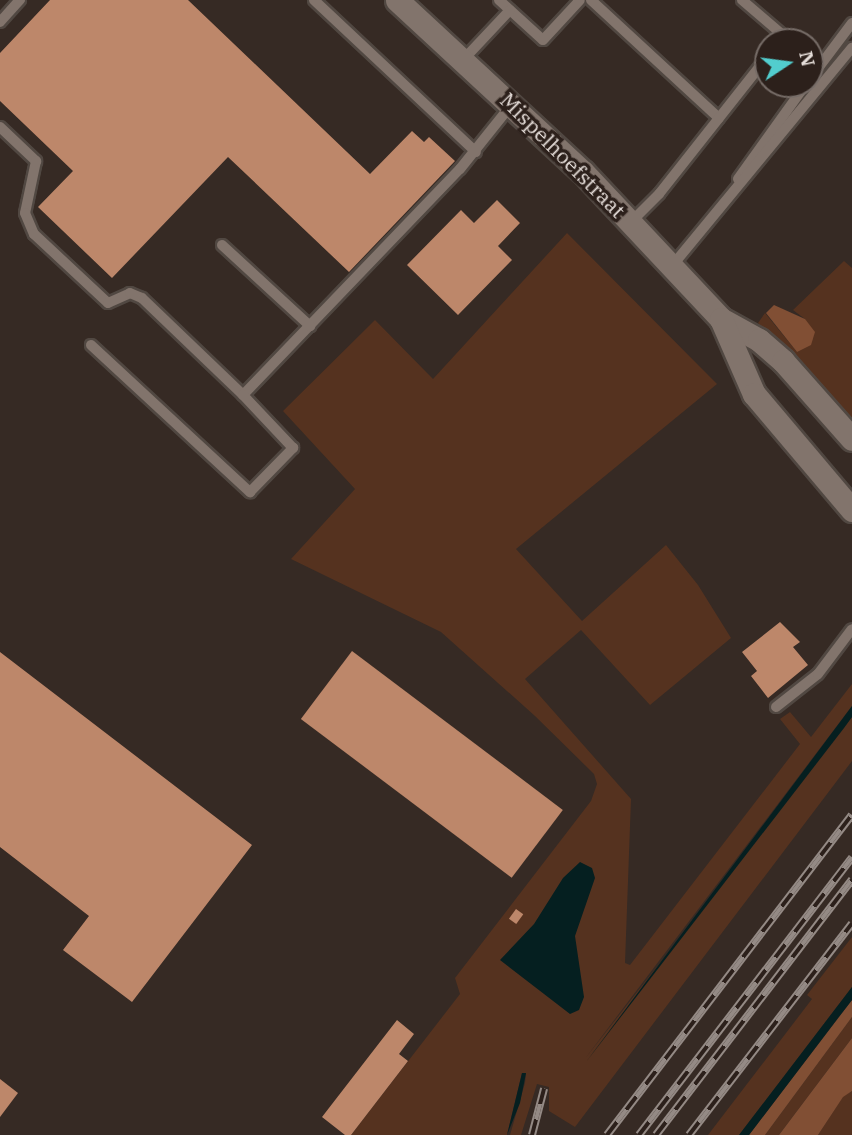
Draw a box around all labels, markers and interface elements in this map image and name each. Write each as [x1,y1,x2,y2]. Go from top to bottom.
north arrow [754,28,824,98]
text: N [794,49,821,69]
street label: Mispelhoefstraat [495,87,631,223]

